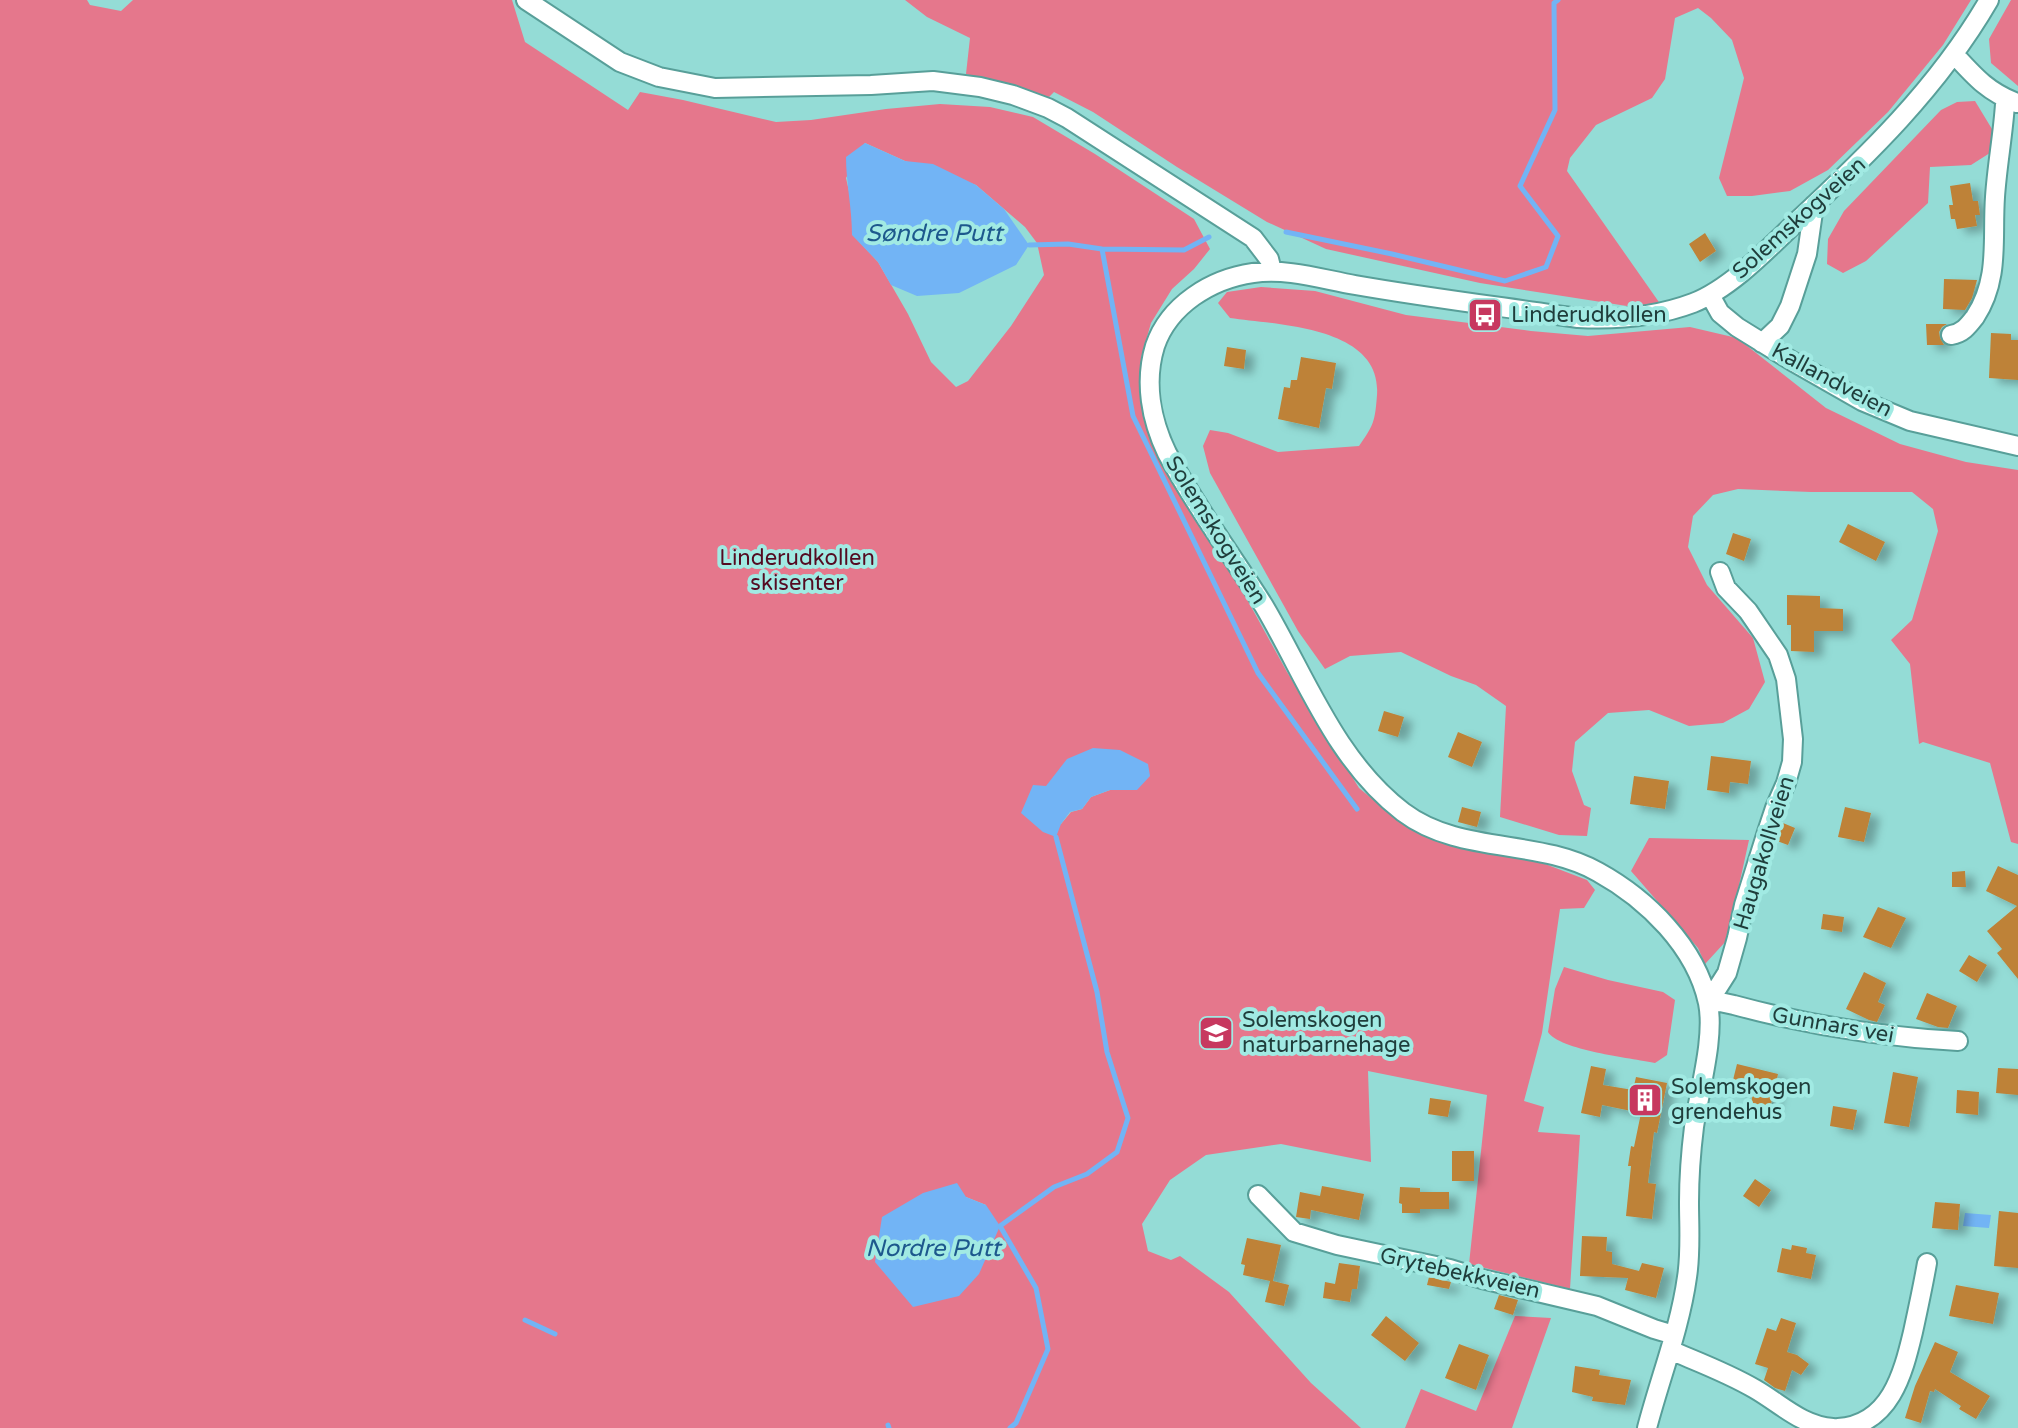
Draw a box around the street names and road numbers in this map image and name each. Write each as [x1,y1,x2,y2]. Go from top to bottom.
street label: Solemskogveien [1727,151,1871,285]
street label: Kallandveien [1767,337,1897,423]
street label: Solemskogveien [1160,451,1272,609]
street label: Haugakollveien [1728,773,1800,933]
street label: Gunnars vei [1770,1001,1896,1049]
street label: Grytebekkveien [1377,1242,1543,1304]

